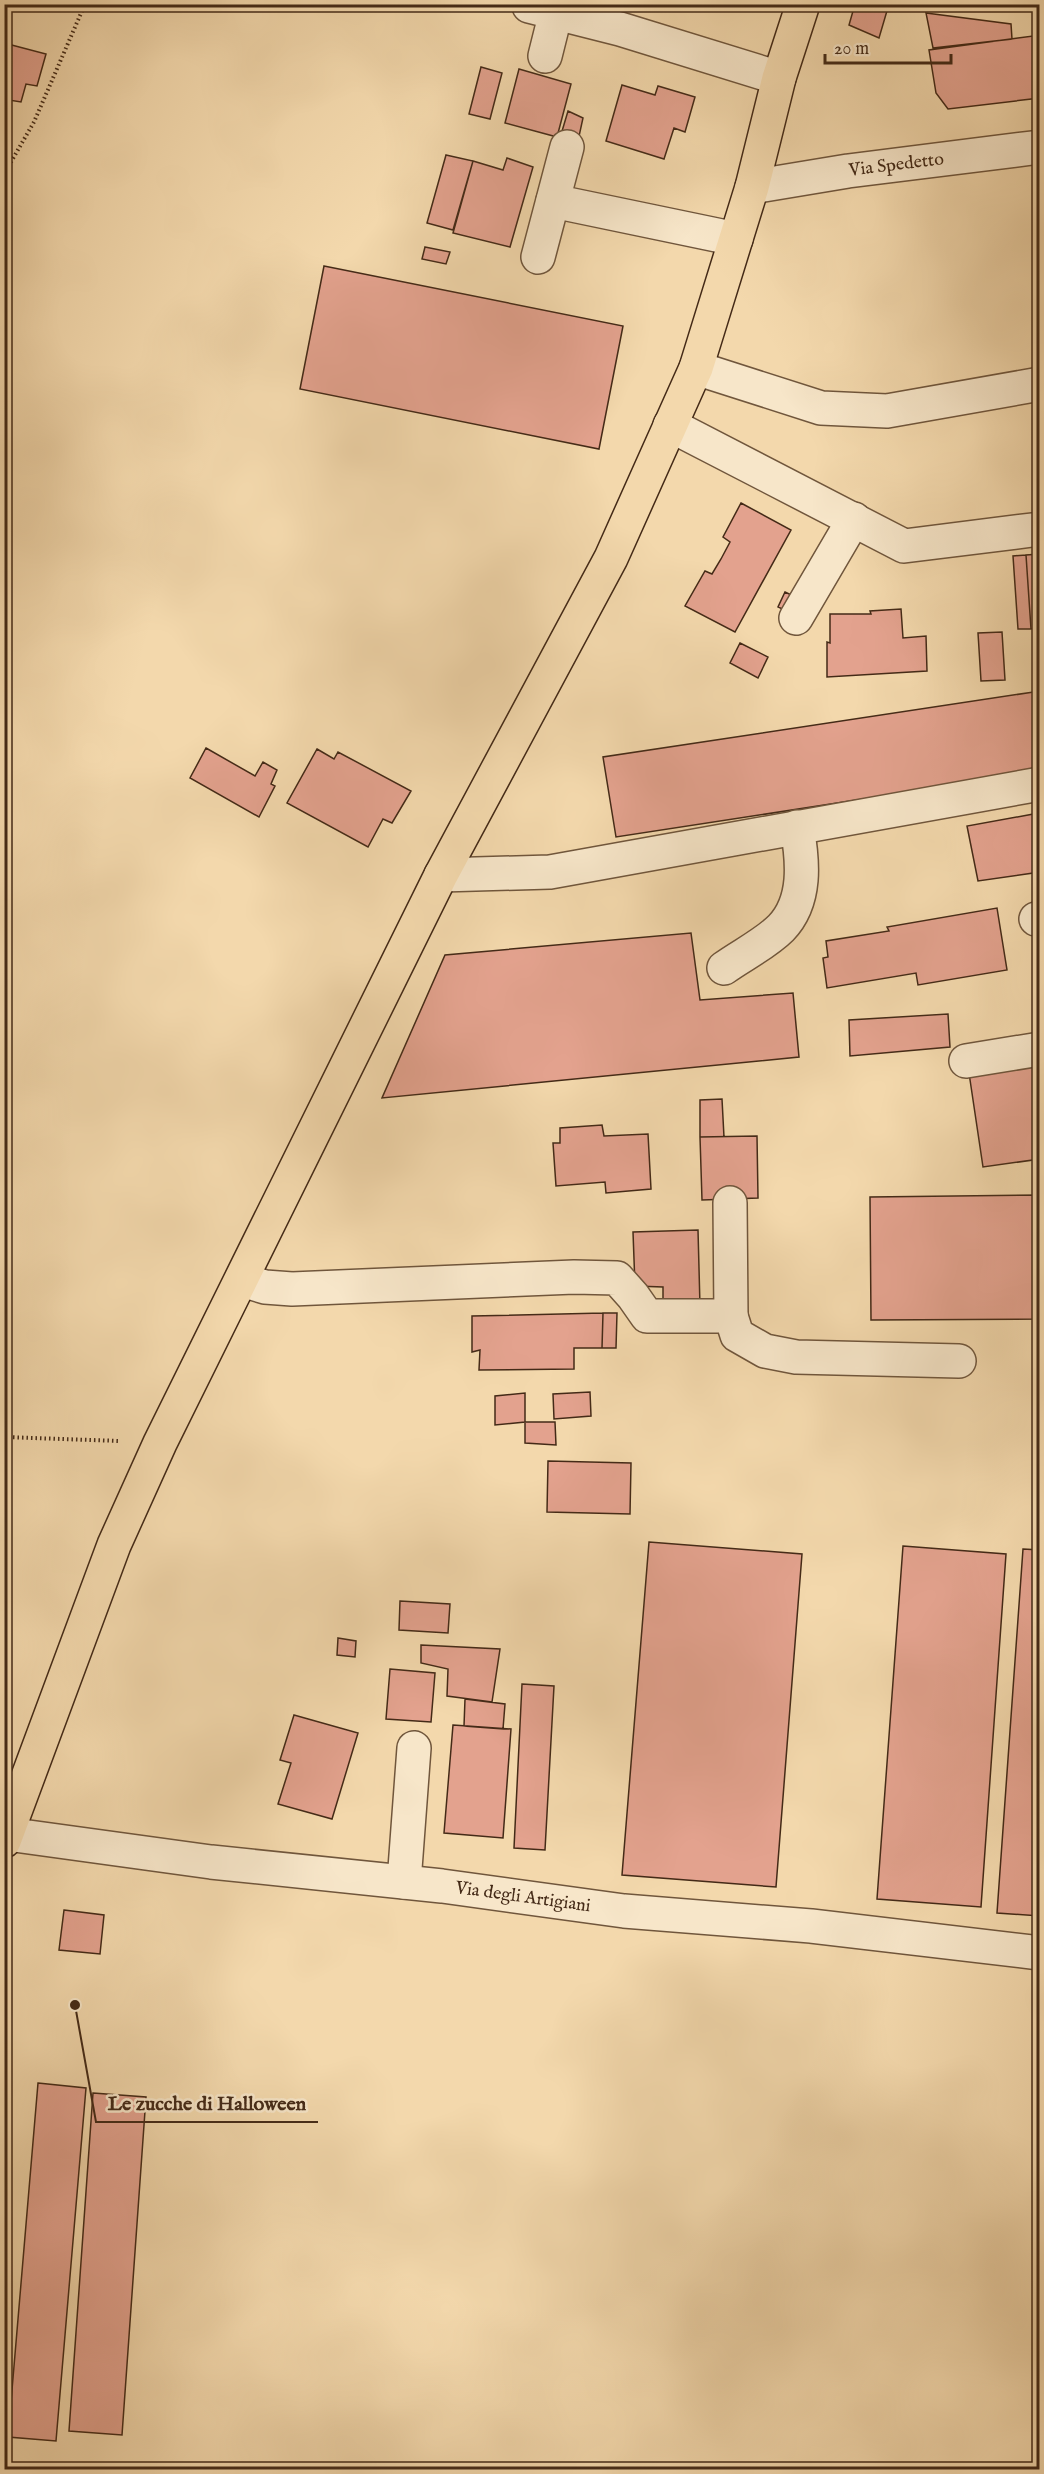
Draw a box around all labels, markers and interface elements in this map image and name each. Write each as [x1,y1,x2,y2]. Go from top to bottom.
scale bar [825,27,951,65]
text: 20 m [834,38,869,61]
street label: Via Spedetto [847,148,945,182]
street label: Via degli Artigiani [453,1876,592,1918]
callout: Le zucche di Halloween [96,2084,318,2122]
text: Le zucche di Halloween [108,2092,307,2117]

